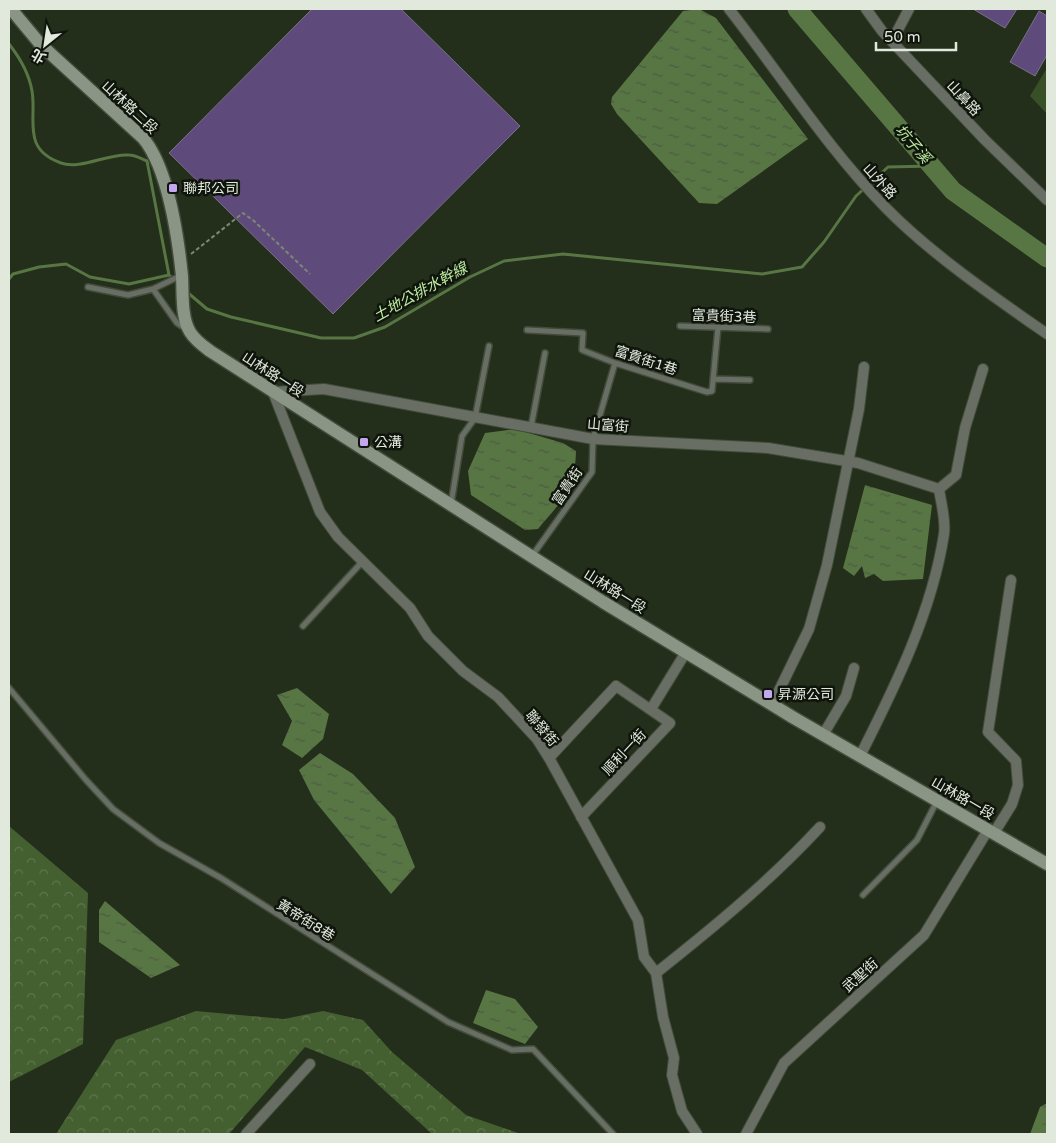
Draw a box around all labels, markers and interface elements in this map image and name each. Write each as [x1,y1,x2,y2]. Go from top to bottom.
north arrow [20,20,70,70]
scale bar [876,20,956,52]
text: 50 m [884,28,921,46]
text: 北 [28,45,49,67]
street label: 山林路二段 [98,77,161,137]
street label: 山鼻路 [943,77,984,119]
water label: 坑子溪 [891,121,936,168]
street label: 山外路 [859,160,900,203]
place label: 聯邦公司 [183,180,239,197]
marker: 聯邦公司 [167,182,179,194]
water label: 土地公排水幹線 [370,258,472,325]
street label: 富貴街3巷 [691,307,757,326]
street label: 富貴街1巷 [612,342,679,379]
street label: 山林路一段 [239,348,307,401]
street label: 山富街 [586,415,630,436]
place label: 公溝 [374,434,402,451]
marker: 公溝 [358,436,370,448]
street label: 富貴街 [549,464,586,508]
street label: 山林路一段 [581,566,649,617]
place label: 昇源公司 [778,686,834,703]
marker: 昇源公司 [762,688,774,700]
street label: 聯發街 [522,707,562,750]
street label: 順利一街 [599,726,650,779]
street label: 山林路一段 [928,774,997,823]
street label: 黃帝街8巷 [274,896,338,945]
street label: 武聖街 [839,955,882,996]

